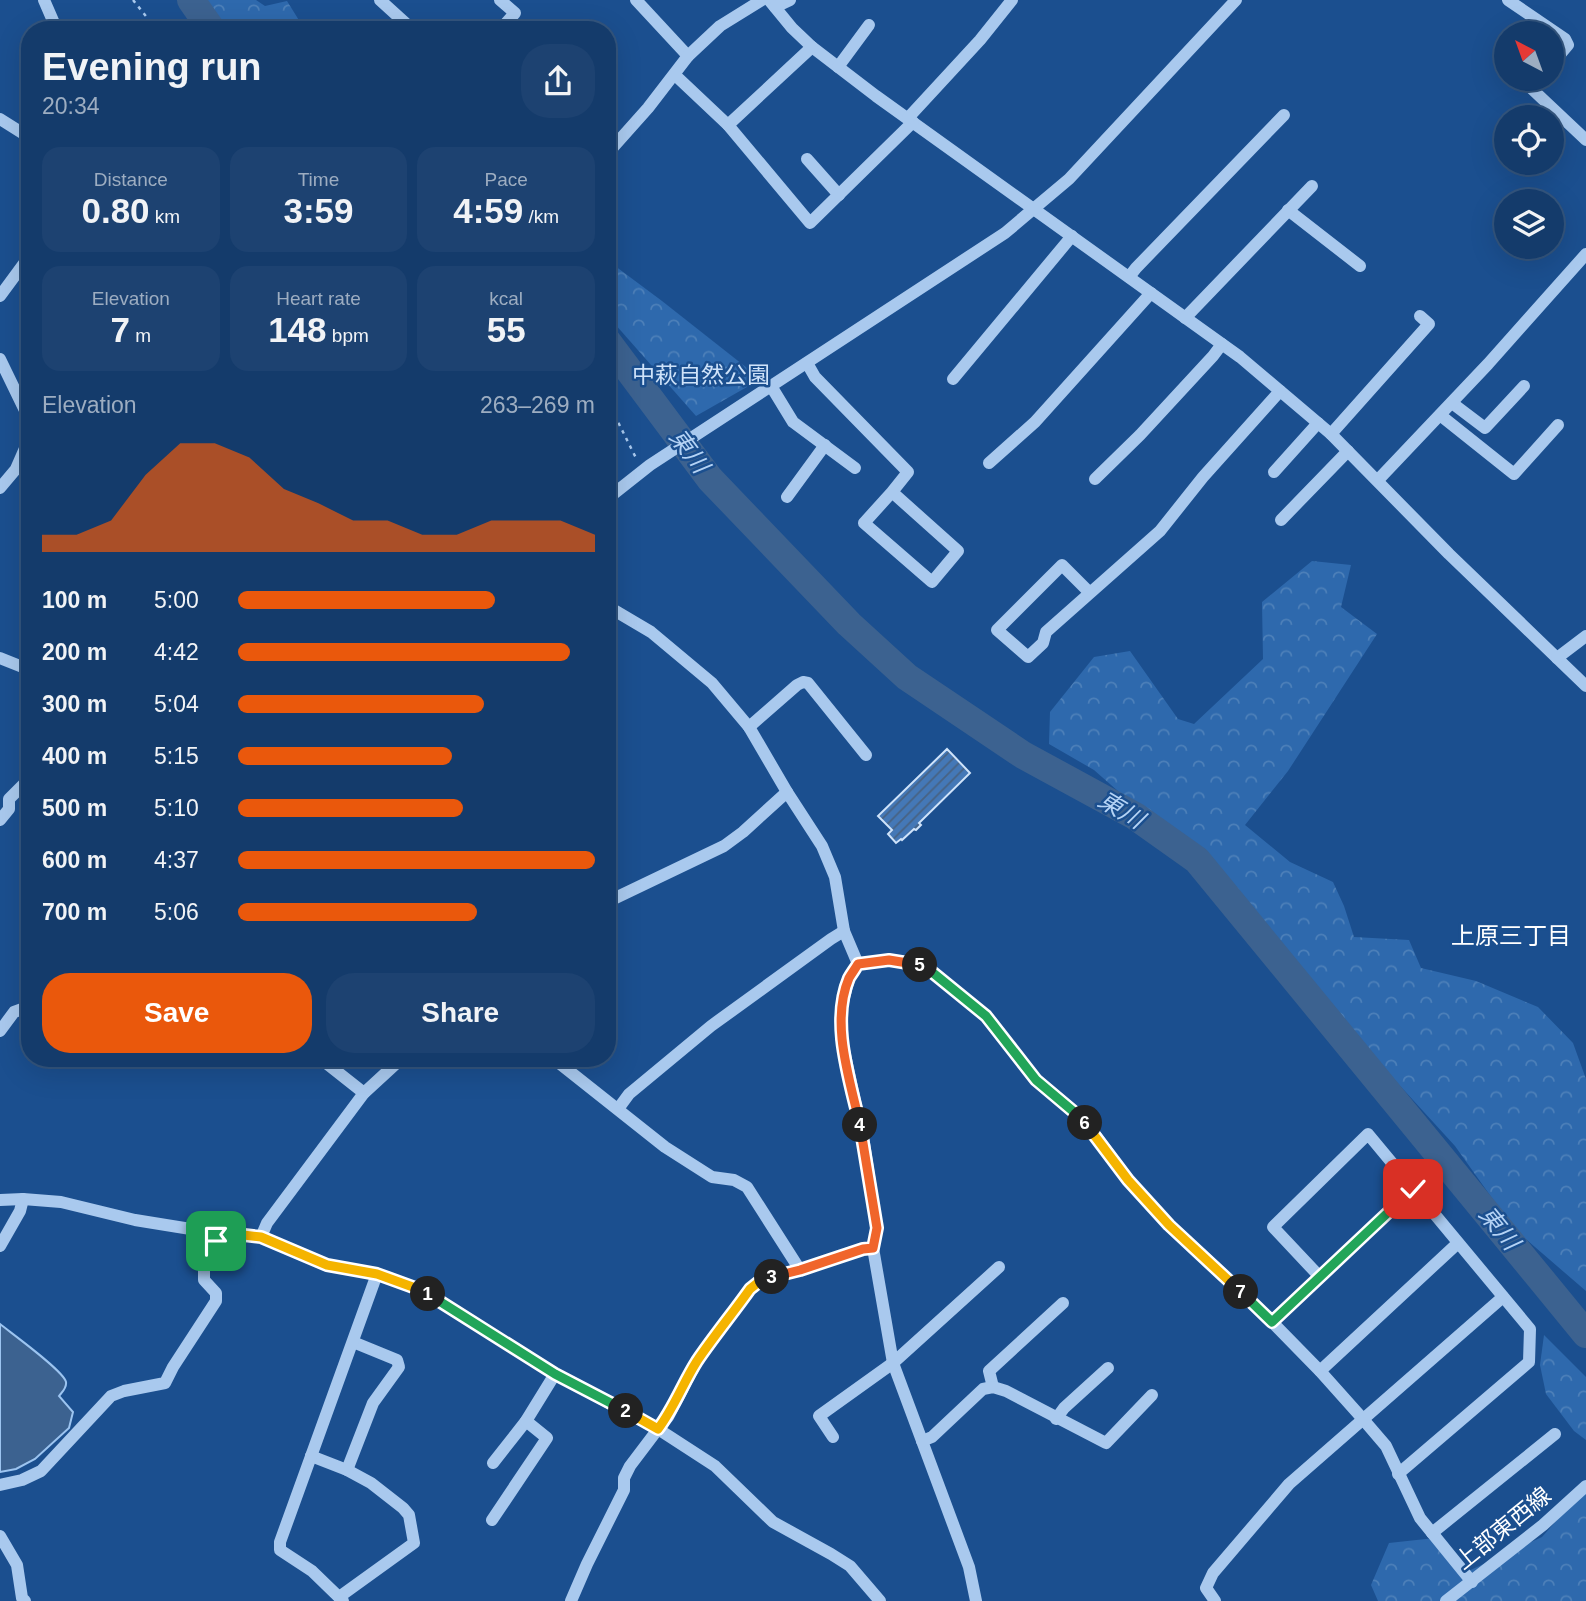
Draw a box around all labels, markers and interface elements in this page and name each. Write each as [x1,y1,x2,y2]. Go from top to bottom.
north arrow [1494,21,1564,91]
map controls [1494,21,1564,259]
button: share [521,44,595,118]
text: Evening run [42,46,262,88]
text: 20:34 [42,93,100,119]
button: locate [1494,105,1564,175]
text: Distance [94,169,168,190]
text: Time [298,169,339,190]
text: Pace [485,169,528,190]
button: layers [1494,189,1564,259]
text: 0.80 [81,191,150,230]
text: 3:59 [283,191,354,230]
text: 4:59 [453,191,523,230]
text: km [150,206,180,227]
text: /km [523,206,559,227]
text: Elevation [92,288,170,309]
text: Heart rate [276,288,361,309]
text: kcal [489,288,523,309]
text: 7 [111,310,130,349]
text: 148 [268,310,327,349]
text: 55 [487,310,526,349]
text: m [130,325,151,346]
text: bpm [327,325,369,346]
park label: 中萩自然公園 [632,362,770,388]
text: Elevation [42,392,137,418]
text: 263–269 m [480,392,595,418]
water label: 東川 [664,423,716,480]
text: 100 m [42,587,107,613]
text: 5:00 [154,587,199,613]
text: 200 m [42,639,107,665]
text: 4:42 [154,639,199,665]
text: 300 m [42,691,107,717]
text: 5:04 [154,691,199,717]
text: 400 m [42,743,107,769]
text: 5:15 [154,743,199,769]
water label: 東川 [1094,786,1151,835]
text: 500 m [42,795,107,821]
text: 5:10 [154,795,199,821]
text: 600 m [42,847,107,873]
text: 4:37 [154,847,199,873]
text: 700 m [42,899,107,925]
text: 5:06 [154,899,199,925]
district label: 上原三丁目 [1451,922,1571,949]
pin: 5 [902,948,937,982]
text: 5 [914,954,925,975]
button: Save [42,973,312,1053]
button: Share [326,973,595,1053]
pin: 6 [1068,1106,1102,1140]
pin: 4 [842,1108,878,1142]
text: 6 [1079,1112,1090,1133]
text: 4 [854,1114,865,1135]
pin [1383,1159,1443,1219]
icon: check [1394,1170,1432,1208]
water label: 東川 [1474,1201,1527,1257]
pin [186,1211,246,1271]
icon: arrive [197,1222,235,1260]
pin: 3 [754,1260,790,1294]
text: 3 [766,1266,777,1287]
pin: 7 [1224,1274,1258,1310]
pin: 1 [410,1276,446,1312]
text: 7 [1235,1281,1246,1302]
text: 1 [422,1283,433,1304]
pin: 2 [608,1394,644,1428]
text: 2 [620,1400,631,1421]
street label: 上部東西線 [1450,1482,1556,1574]

